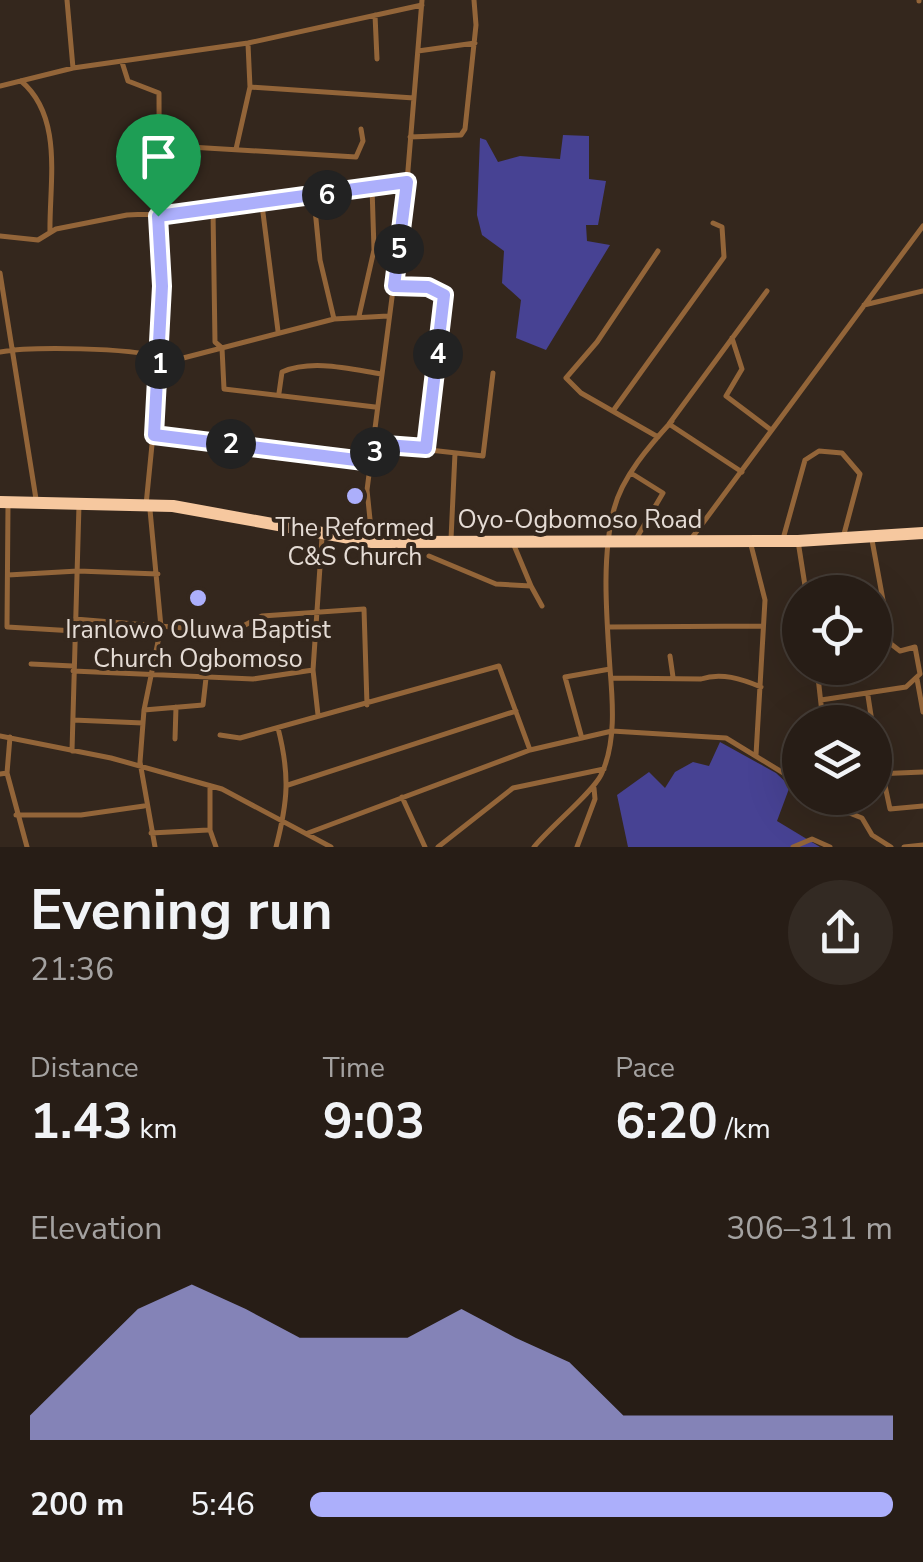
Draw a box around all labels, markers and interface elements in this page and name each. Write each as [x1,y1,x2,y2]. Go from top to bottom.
pin [116,114,201,217]
icon: arrive [131,129,186,184]
pin: 6 [302,170,352,220]
text: 6 [319,176,335,214]
pin: 5 [374,224,424,274]
text: 5 [391,230,407,268]
pin: 4 [413,329,463,379]
text: 4 [430,335,446,373]
pin: 1 [135,339,185,389]
text: 1 [152,345,168,383]
pin: 2 [206,419,256,469]
text: 2 [223,425,239,463]
pin: 3 [350,427,400,477]
text: 3 [367,433,383,471]
marker: The Reformed C&S Church [344,485,366,507]
street label: Oyo-Ogbomoso Road [458,503,702,537]
place label: The Reformed C&S Church [276,511,434,574]
map controls [782,575,892,815]
button: locate [782,575,892,685]
marker: Iranlowo Oluwa Baptist Church Ogbomoso [187,587,209,609]
place label: Iranlowo Oluwa Baptist Church Ogbomoso [65,613,331,676]
button: layers [782,705,892,815]
text: Evening run [30,873,333,948]
button: share [788,880,893,985]
text: 21:36 [30,948,114,991]
text: Distance [30,1049,139,1087]
text: Time [323,1049,385,1087]
text: Pace [615,1049,675,1087]
text: 1.43 [30,1087,132,1156]
text: 9:03 [323,1087,425,1156]
text: 6:20 [615,1087,718,1156]
text: km [132,1110,178,1148]
text: /km [718,1110,771,1148]
text: Elevation [30,1207,163,1250]
text: 306–311 m [726,1207,893,1250]
text: 200 m [30,1483,124,1526]
text: 5:46 [190,1483,255,1526]

